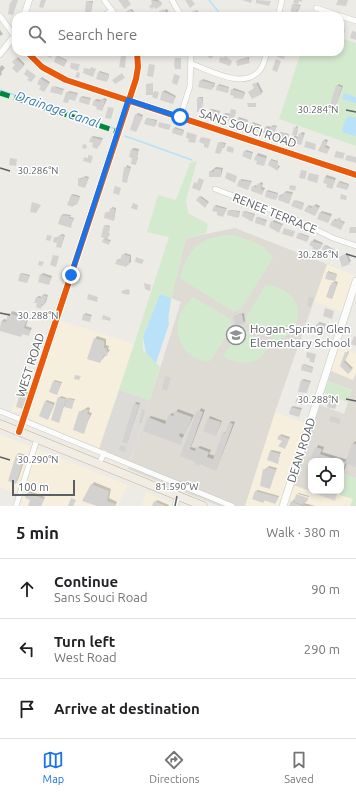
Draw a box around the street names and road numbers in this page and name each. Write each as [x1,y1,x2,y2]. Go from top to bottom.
street label: SANS SOUCI ROAD [198,106,298,150]
street label: RENEE TERRACE [231,190,319,236]
street label: WEST ROAD [14,331,46,399]
street label: DEAN ROAD [284,416,318,484]

